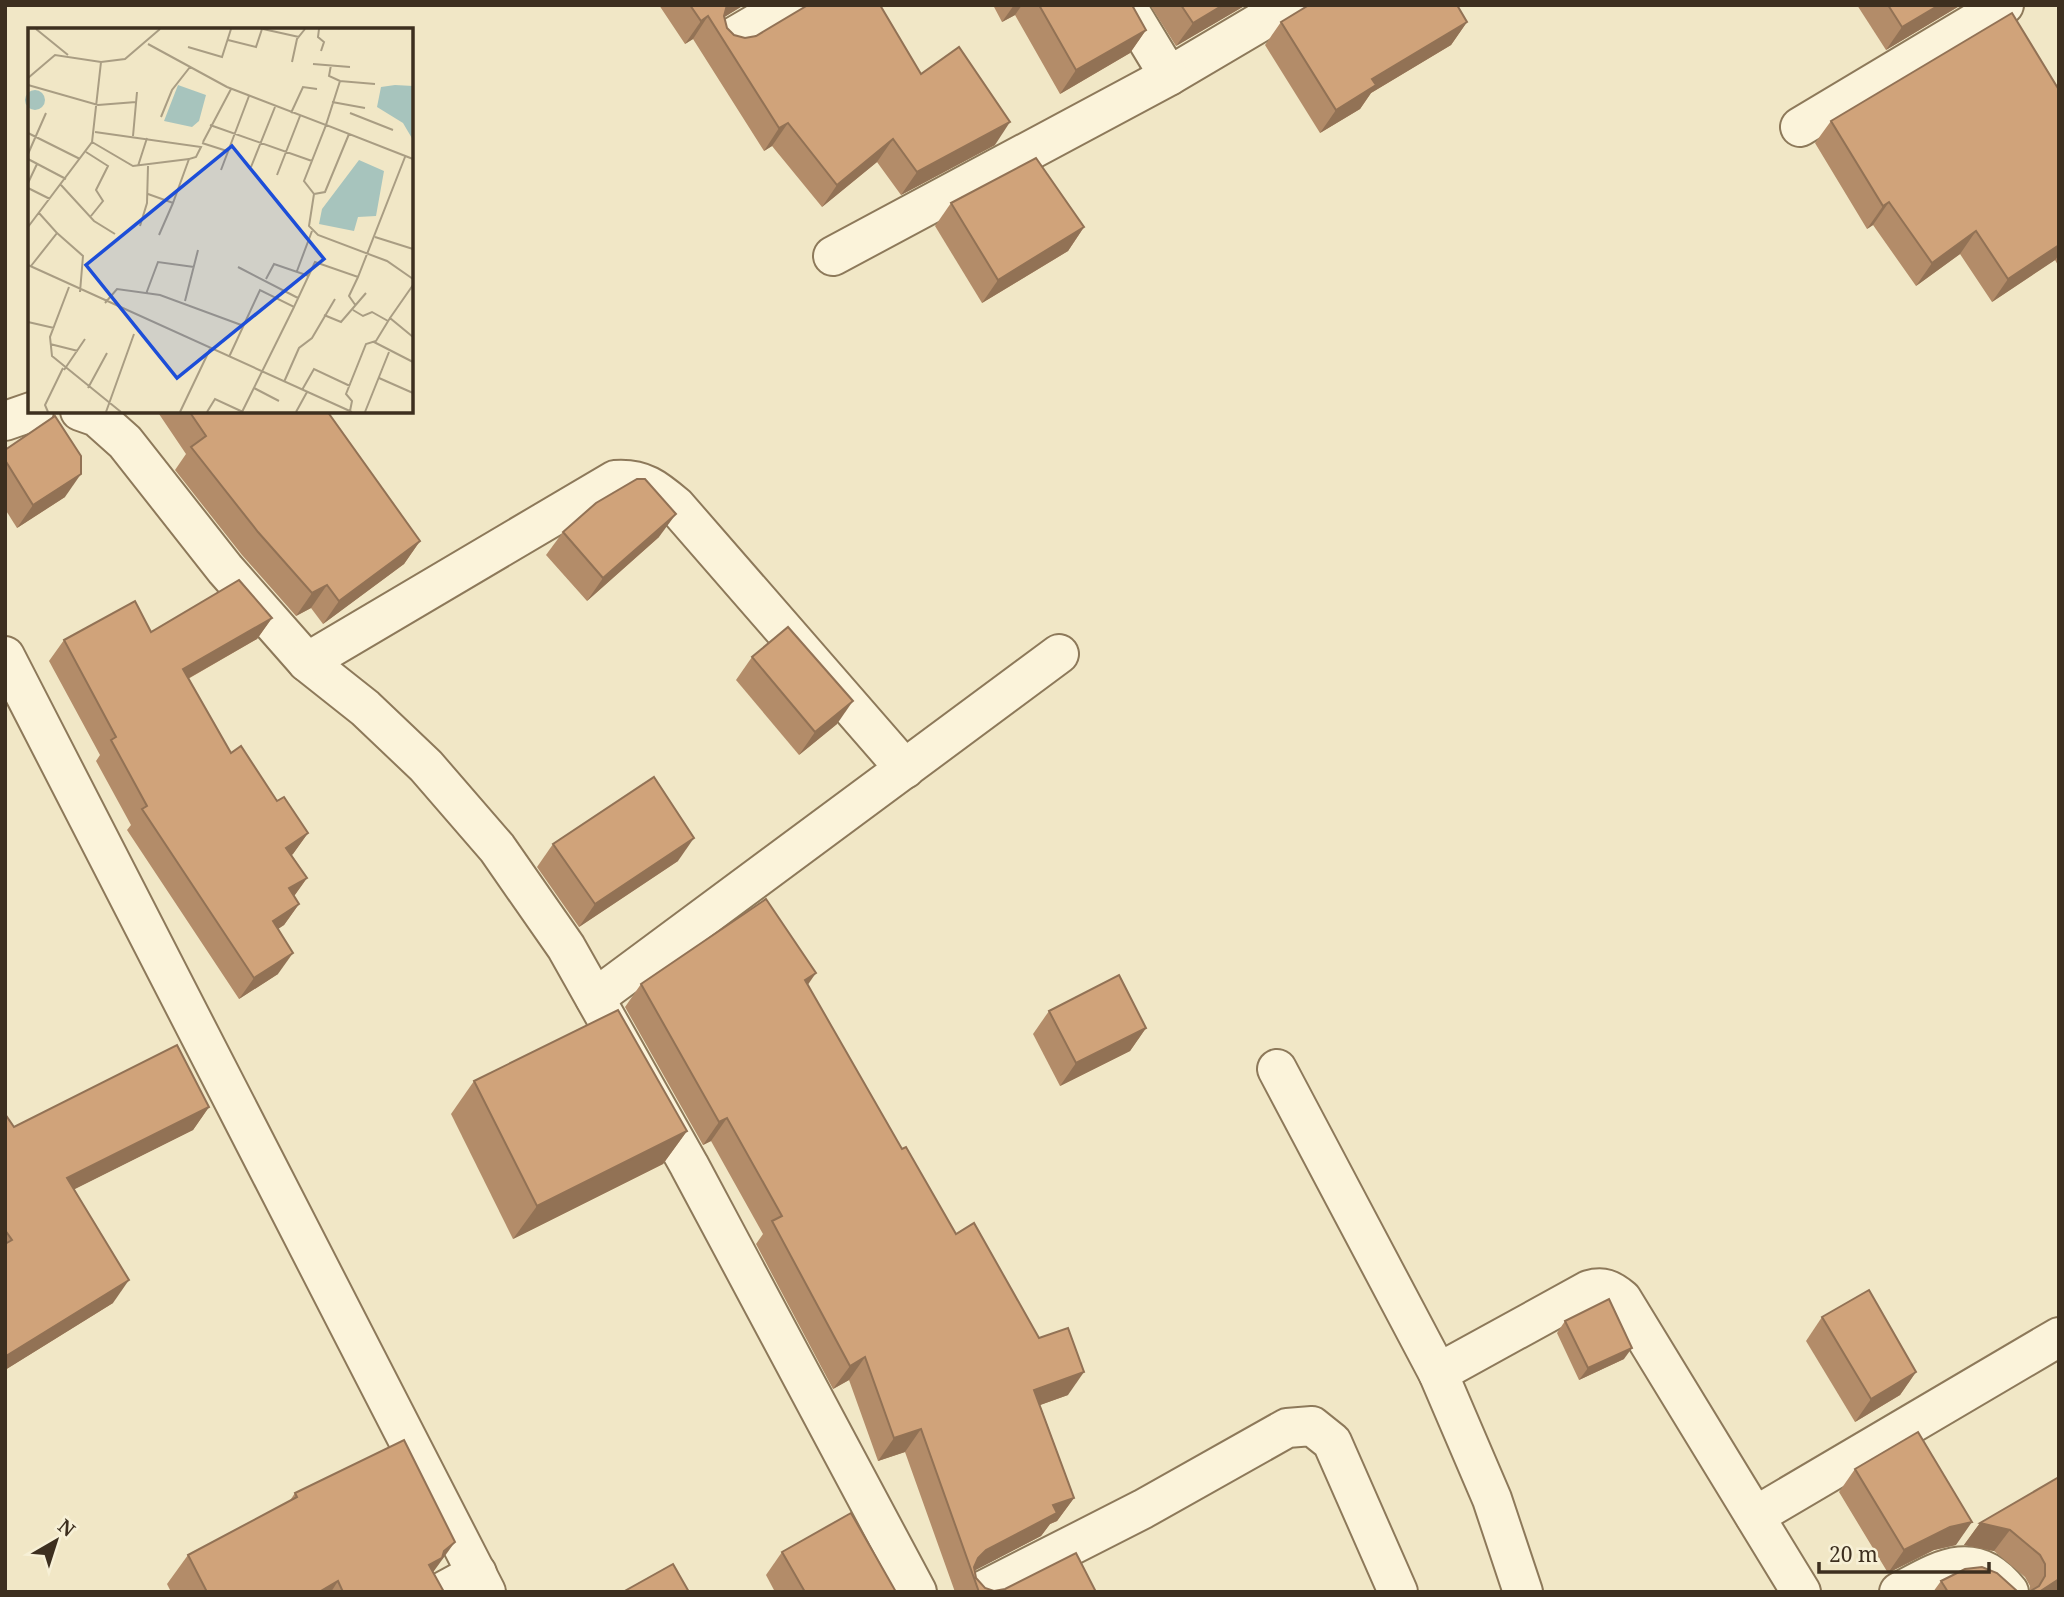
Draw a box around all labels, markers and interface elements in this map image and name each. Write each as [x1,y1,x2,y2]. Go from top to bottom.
inset map [28,28,413,413]
north arrow [21,1506,91,1576]
text: N [53,1513,81,1543]
scale bar [1819,1530,1989,1574]
text: 20 m [1829,1540,1878,1568]

